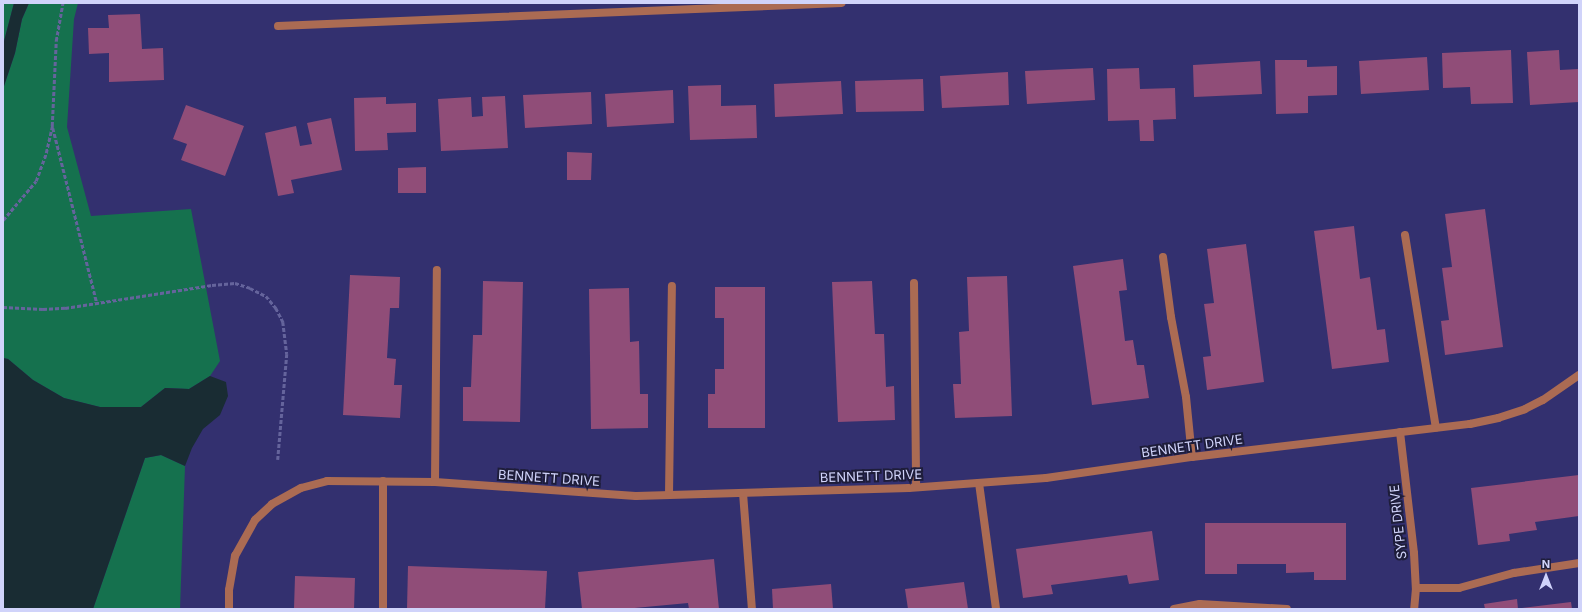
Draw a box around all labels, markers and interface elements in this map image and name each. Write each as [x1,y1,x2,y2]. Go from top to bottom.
street label: BENNETT DRIVE [1140,431,1244,461]
street label: BENNETT DRIVE [820,466,922,486]
street label: BENNETT DRIVE [497,467,601,489]
street label: SYPE DRIVE [1386,484,1410,560]
north arrow [1526,556,1566,596]
text: N [1542,557,1550,571]

